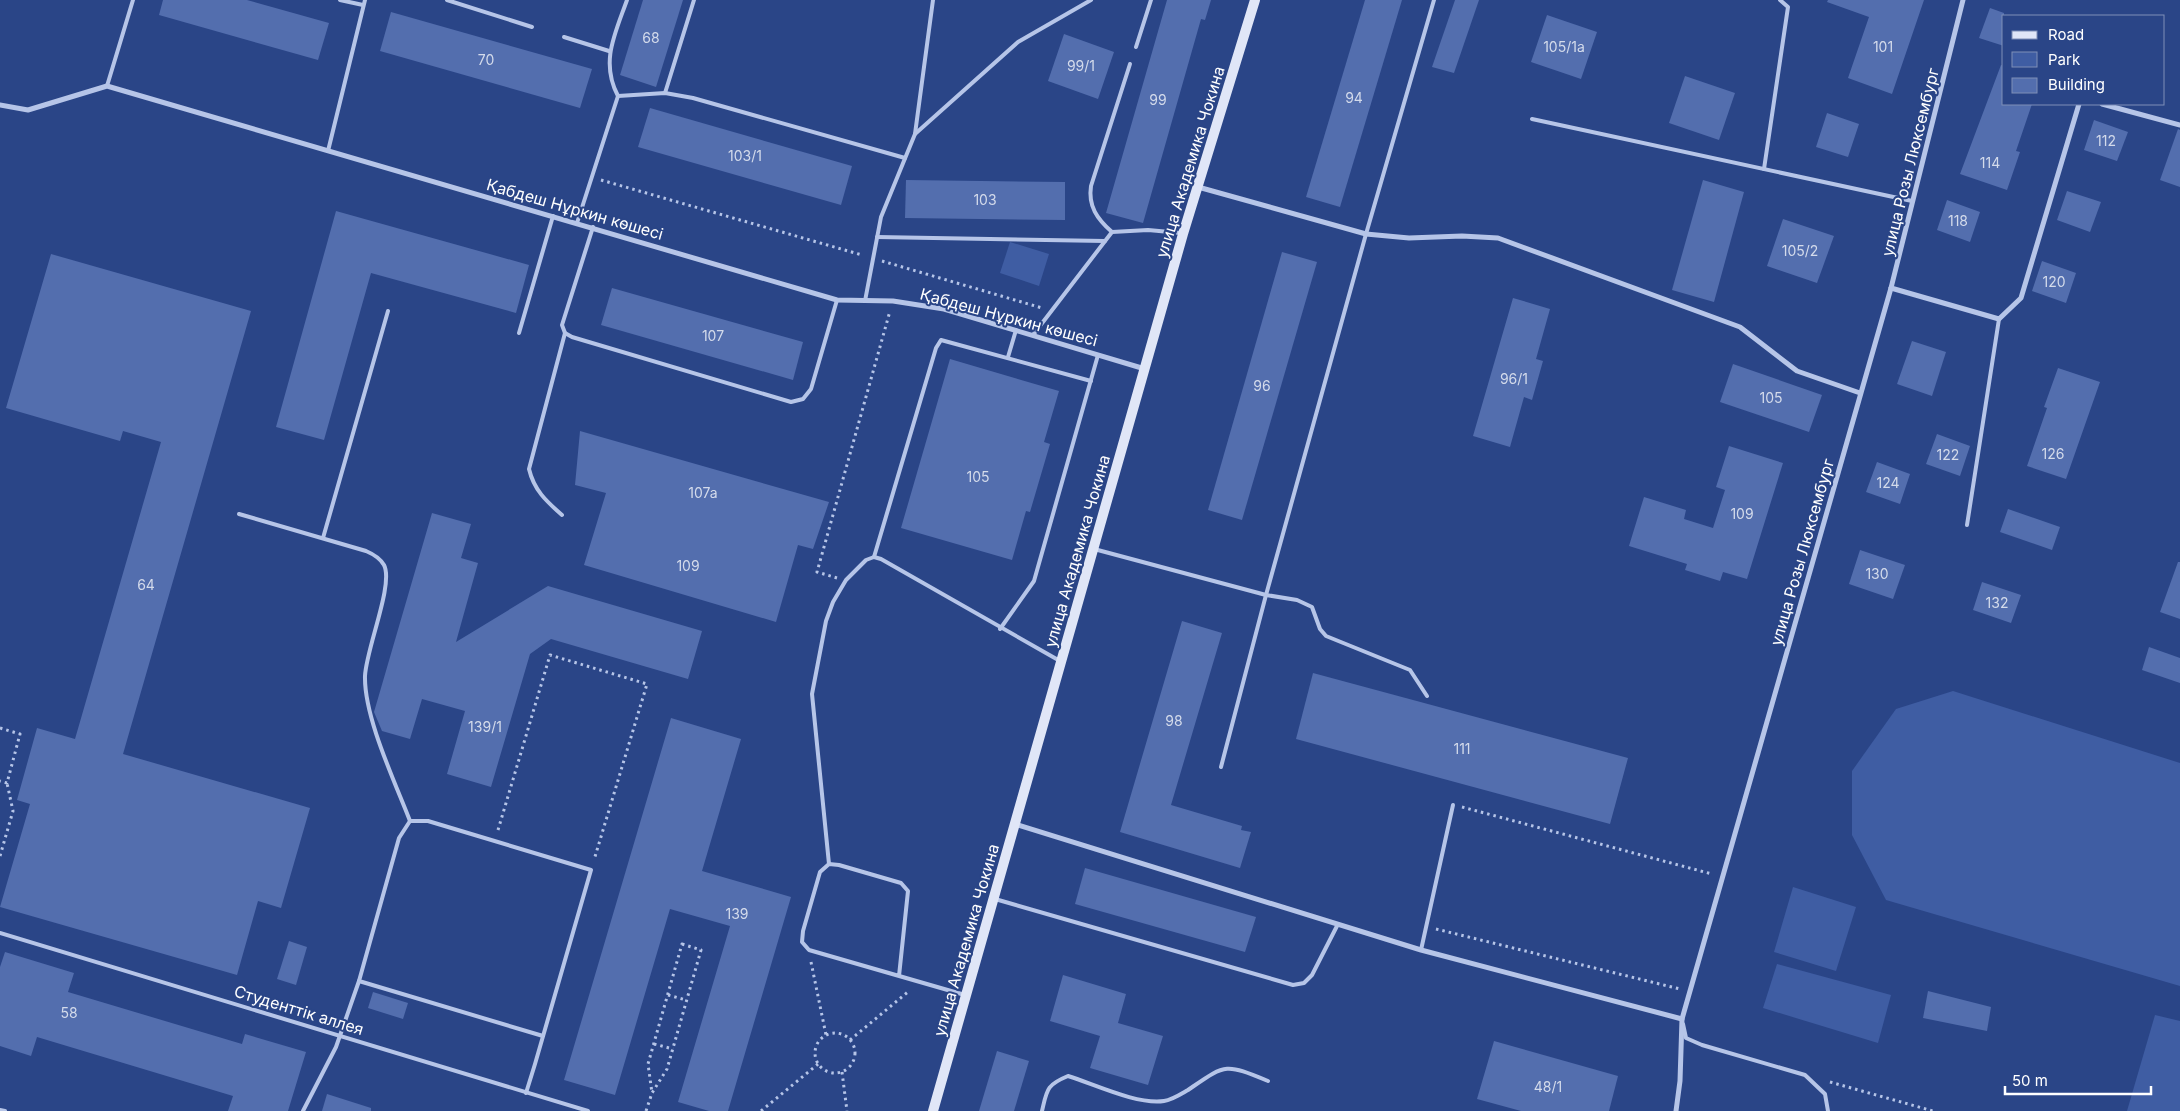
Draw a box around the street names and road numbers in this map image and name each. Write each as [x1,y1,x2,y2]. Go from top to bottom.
street label: улица Академика Чокина [1151,64,1229,260]
street label: улица Розы Люксембург [1877,66,1943,258]
street label: Қабдеш Нұркин көшесі [484,174,666,244]
street label: Қабдеш Нұркин көшесі [918,284,1100,350]
street label: улица Академика Чокина [1040,452,1114,650]
street label: улица Розы Люксембург [1766,456,1838,648]
street label: улица Академика Чокина [929,841,1003,1039]
street label: Студенттік аллея [232,981,366,1039]

